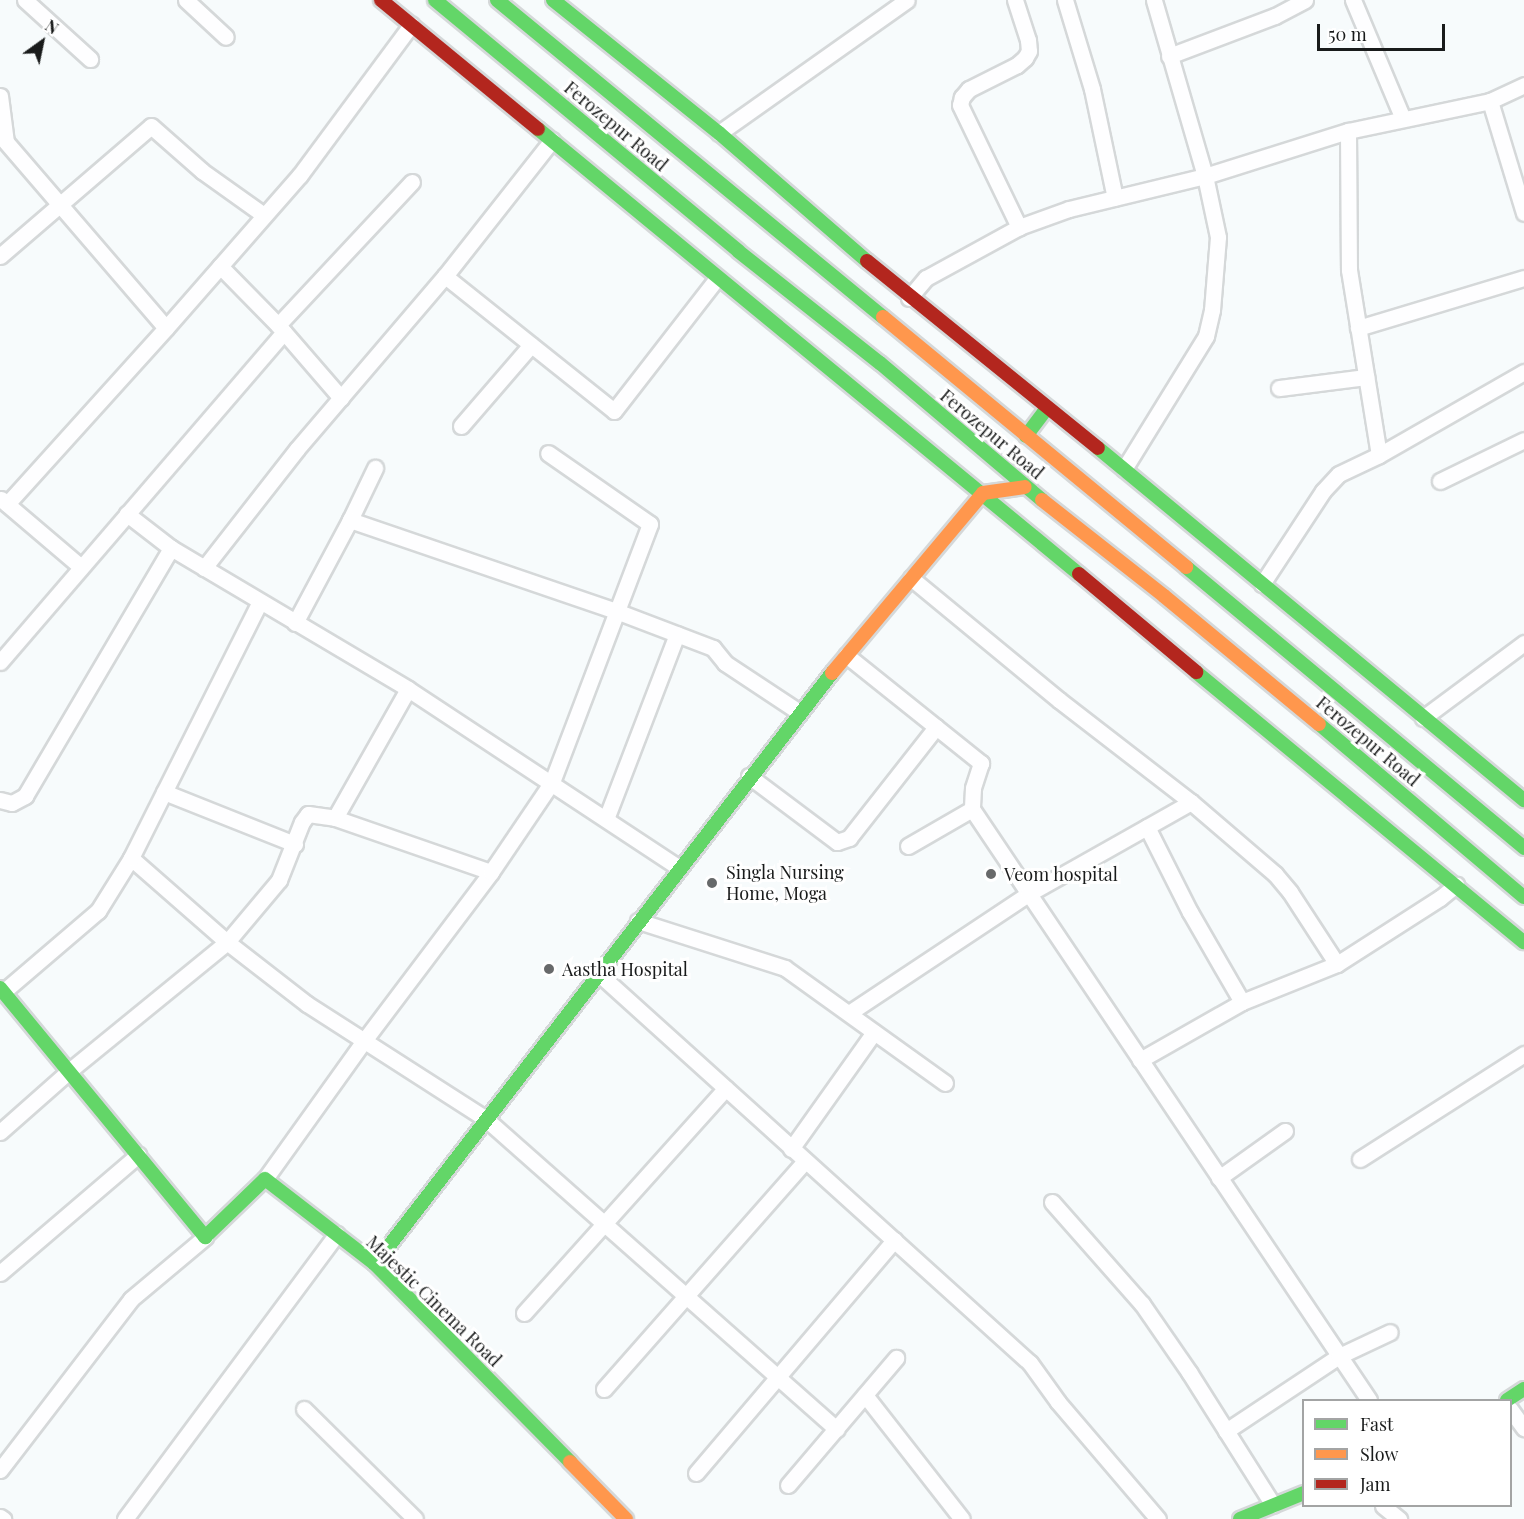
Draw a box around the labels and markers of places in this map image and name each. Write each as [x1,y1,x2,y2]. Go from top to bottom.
place label: Singla Nursing Home, Moga [726,862,844,904]
place label: Veom hospital [1004,863,1118,885]
marker: Veom hospital [982,865,1000,883]
marker: Singla Nursing Home, Moga [703,874,721,892]
place label: Aastha Hospital [562,958,688,980]
marker: Aastha Hospital [540,960,558,978]

